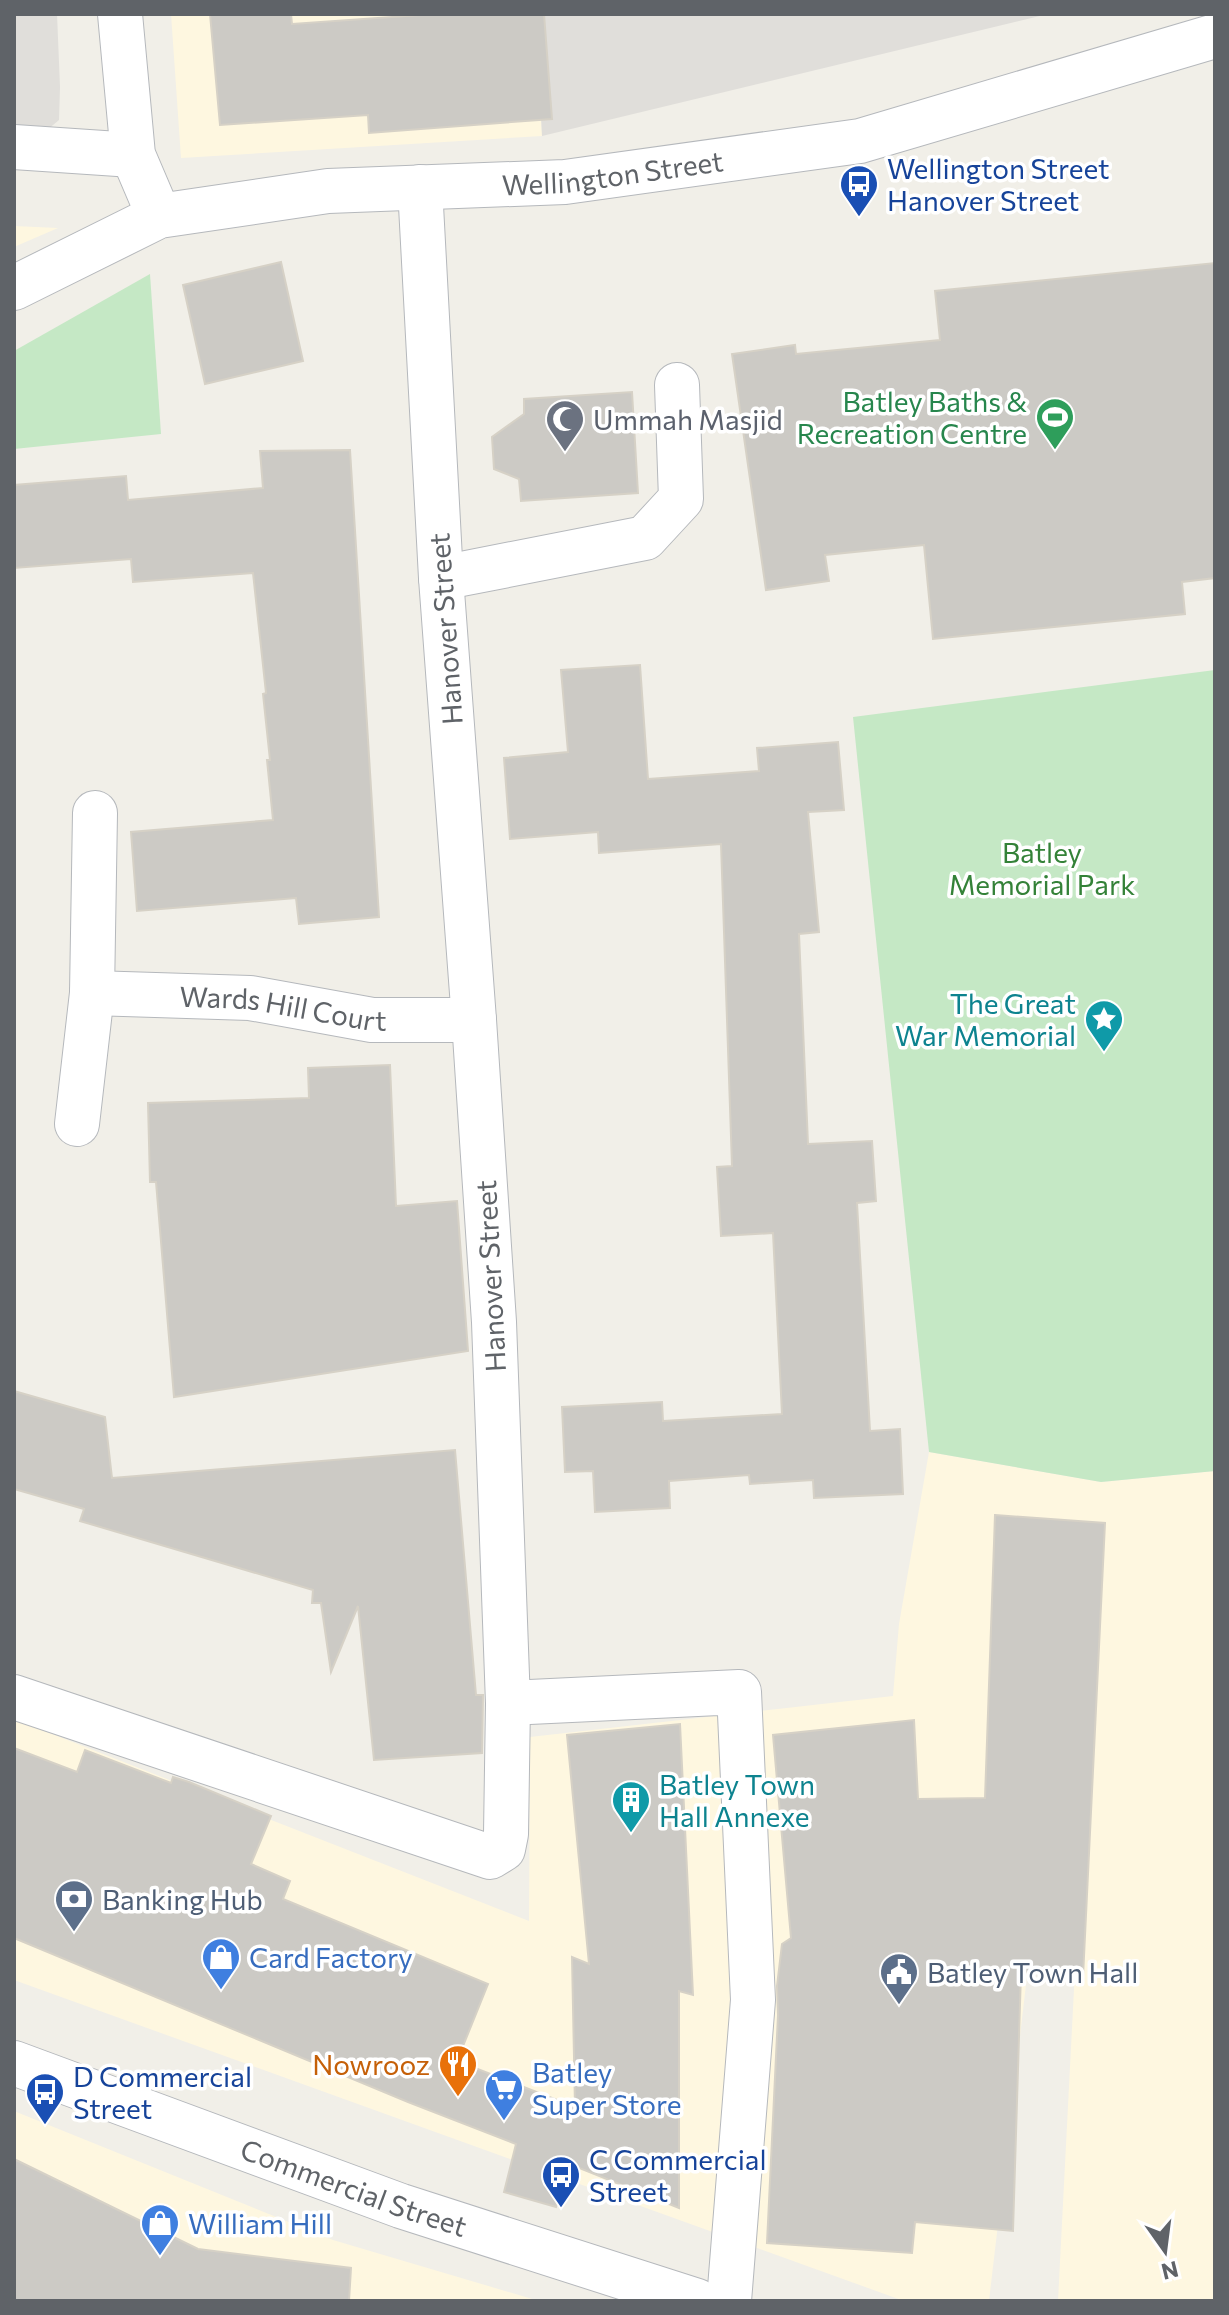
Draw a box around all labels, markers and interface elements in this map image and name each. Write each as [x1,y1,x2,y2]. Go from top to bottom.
street label: Wellington Street [501,143,725,201]
place label: Wellington Street Hanover Street [887,151,1110,217]
bus stop icon: Wellington Street Hanover Street [838,163,880,218]
place label: Batley Baths & Recreation Centre [797,384,1027,450]
sports icon: Batley Baths & Recreation Centre [1034,396,1076,451]
mosque icon: Ummah Masjid [544,398,586,453]
place label: Ummah Masjid [593,402,783,436]
street label: Hanover Street [421,532,469,726]
park label: Batley Memorial Park [949,835,1135,901]
street label: Wards Hill Court [179,979,386,1037]
place label: The Great War Memorial [895,986,1076,1052]
place icon: The Great War Memorial [1083,998,1125,1053]
street label: Hanover Street [468,1179,512,1373]
place label: Batley Town Hall Annexe [659,1767,815,1833]
building icon: Batley Town Hall Annexe [610,1779,652,1834]
bank icon: Banking Hub [53,1878,95,1933]
place label: Banking Hub [102,1882,263,1916]
shop icon: Card Factory [200,1936,242,1991]
place label: Card Factory [249,1940,413,1974]
public building icon: Batley Town Hall [878,1951,920,2006]
place label: Batley Town Hall [927,1955,1138,1989]
restaurant icon: Nowrooz [437,2043,479,2098]
place label: Nowrooz [312,2047,430,2081]
place label: Batley Super Store [532,2055,682,2121]
place label: D Commercial Street [73,2059,252,2125]
supermarket icon: Batley Super Store [483,2067,525,2122]
bus stop icon: D Commercial Street [24,2071,66,2126]
street label: Commercial Street [236,2131,471,2243]
place label: C Commercial Street [589,2142,767,2208]
bus stop icon: C Commercial Street [540,2154,582,2209]
shop icon: William Hill [139,2202,181,2257]
place label: William Hill [188,2206,332,2240]
north arrow [1125,2211,1205,2291]
text: N [1159,2256,1181,2286]

